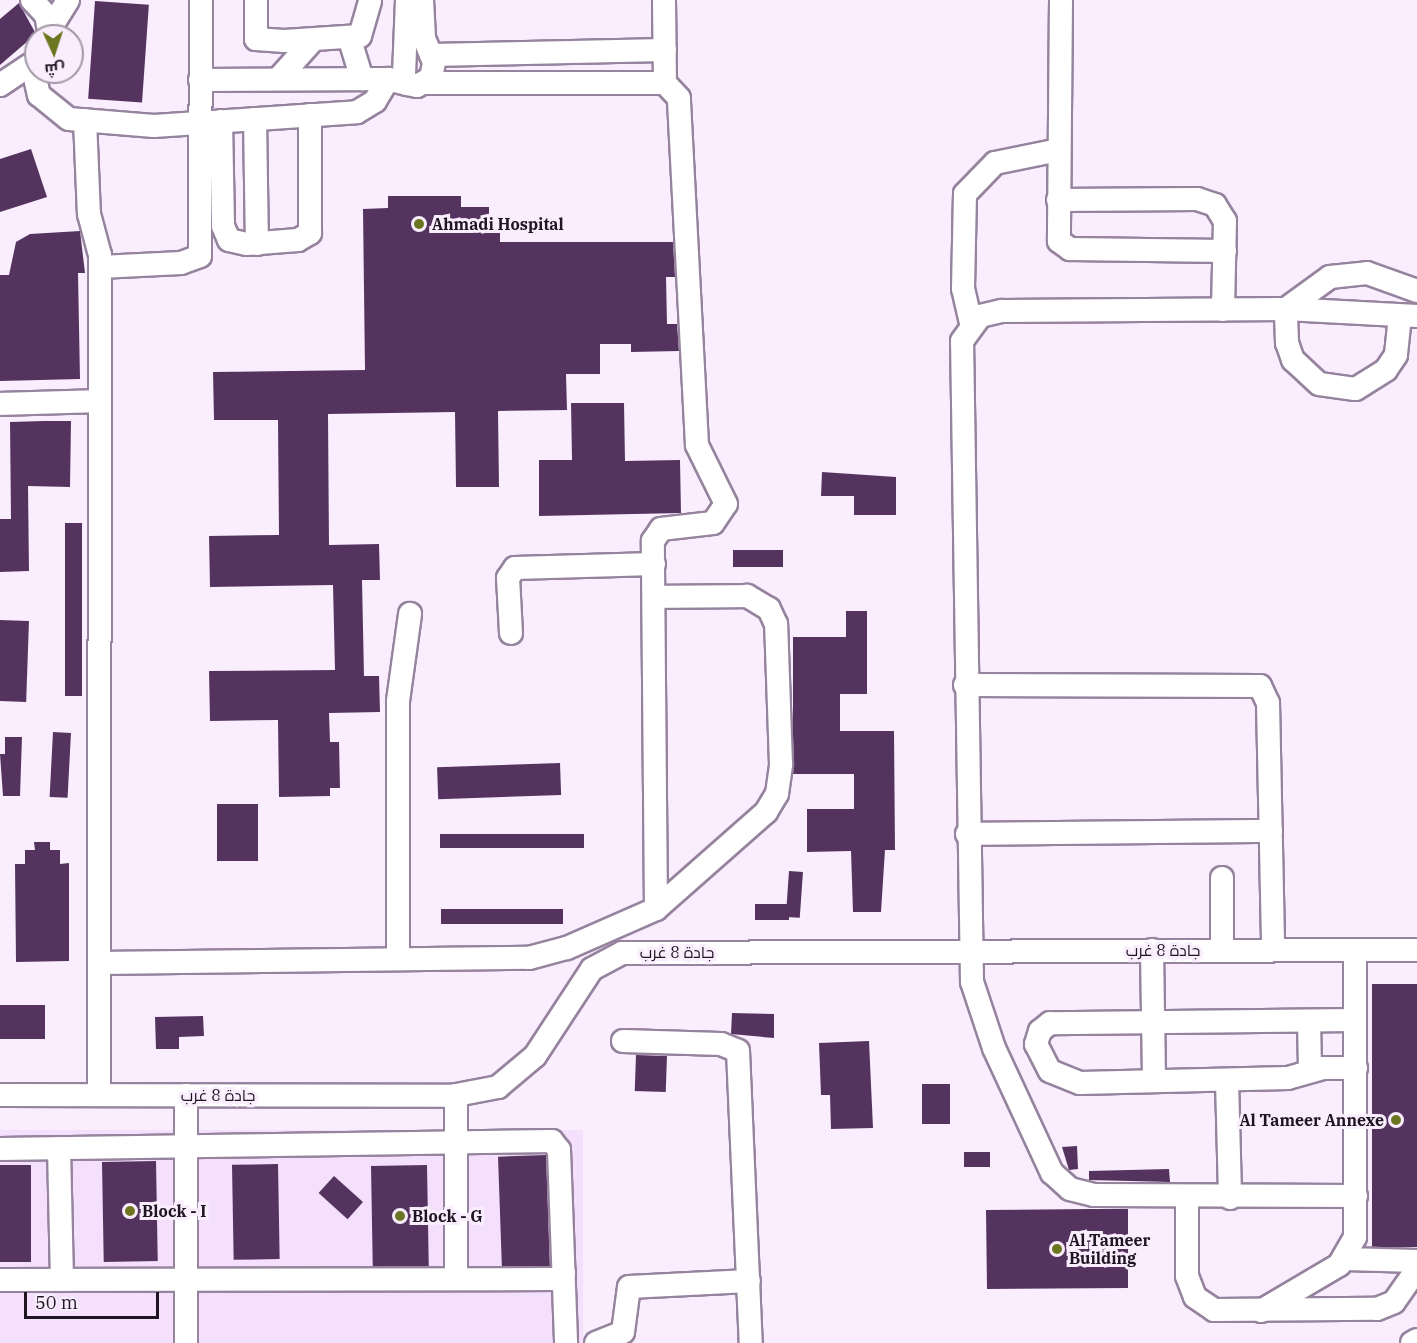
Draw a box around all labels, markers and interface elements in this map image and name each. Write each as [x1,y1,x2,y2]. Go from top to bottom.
north arrow [24,24,84,84]
text: ش [44,59,66,81]
place label: Ahmadi Hospital [432,214,564,234]
marker: Ahmadi Hospital [410,215,428,233]
street label: جادة 8 غرب [1126,940,1200,960]
street label: جادة 8 غرب [640,942,714,962]
street label: جادة 8 غرب [181,1085,255,1105]
place label: Al Tameer Annexe [1239,1110,1384,1130]
marker: Al Tameer Annexe [1389,1113,1403,1127]
place label: Block - I [142,1201,206,1221]
marker: Block - I [123,1204,137,1218]
place label: Block - G [412,1206,483,1226]
marker: Block - G [393,1209,407,1223]
place label: Al Tameer Building [1069,1230,1151,1268]
marker: Al Tameer Building [1050,1242,1064,1256]
scale bar [27,1280,162,1318]
text: 50 m [35,1291,78,1314]

